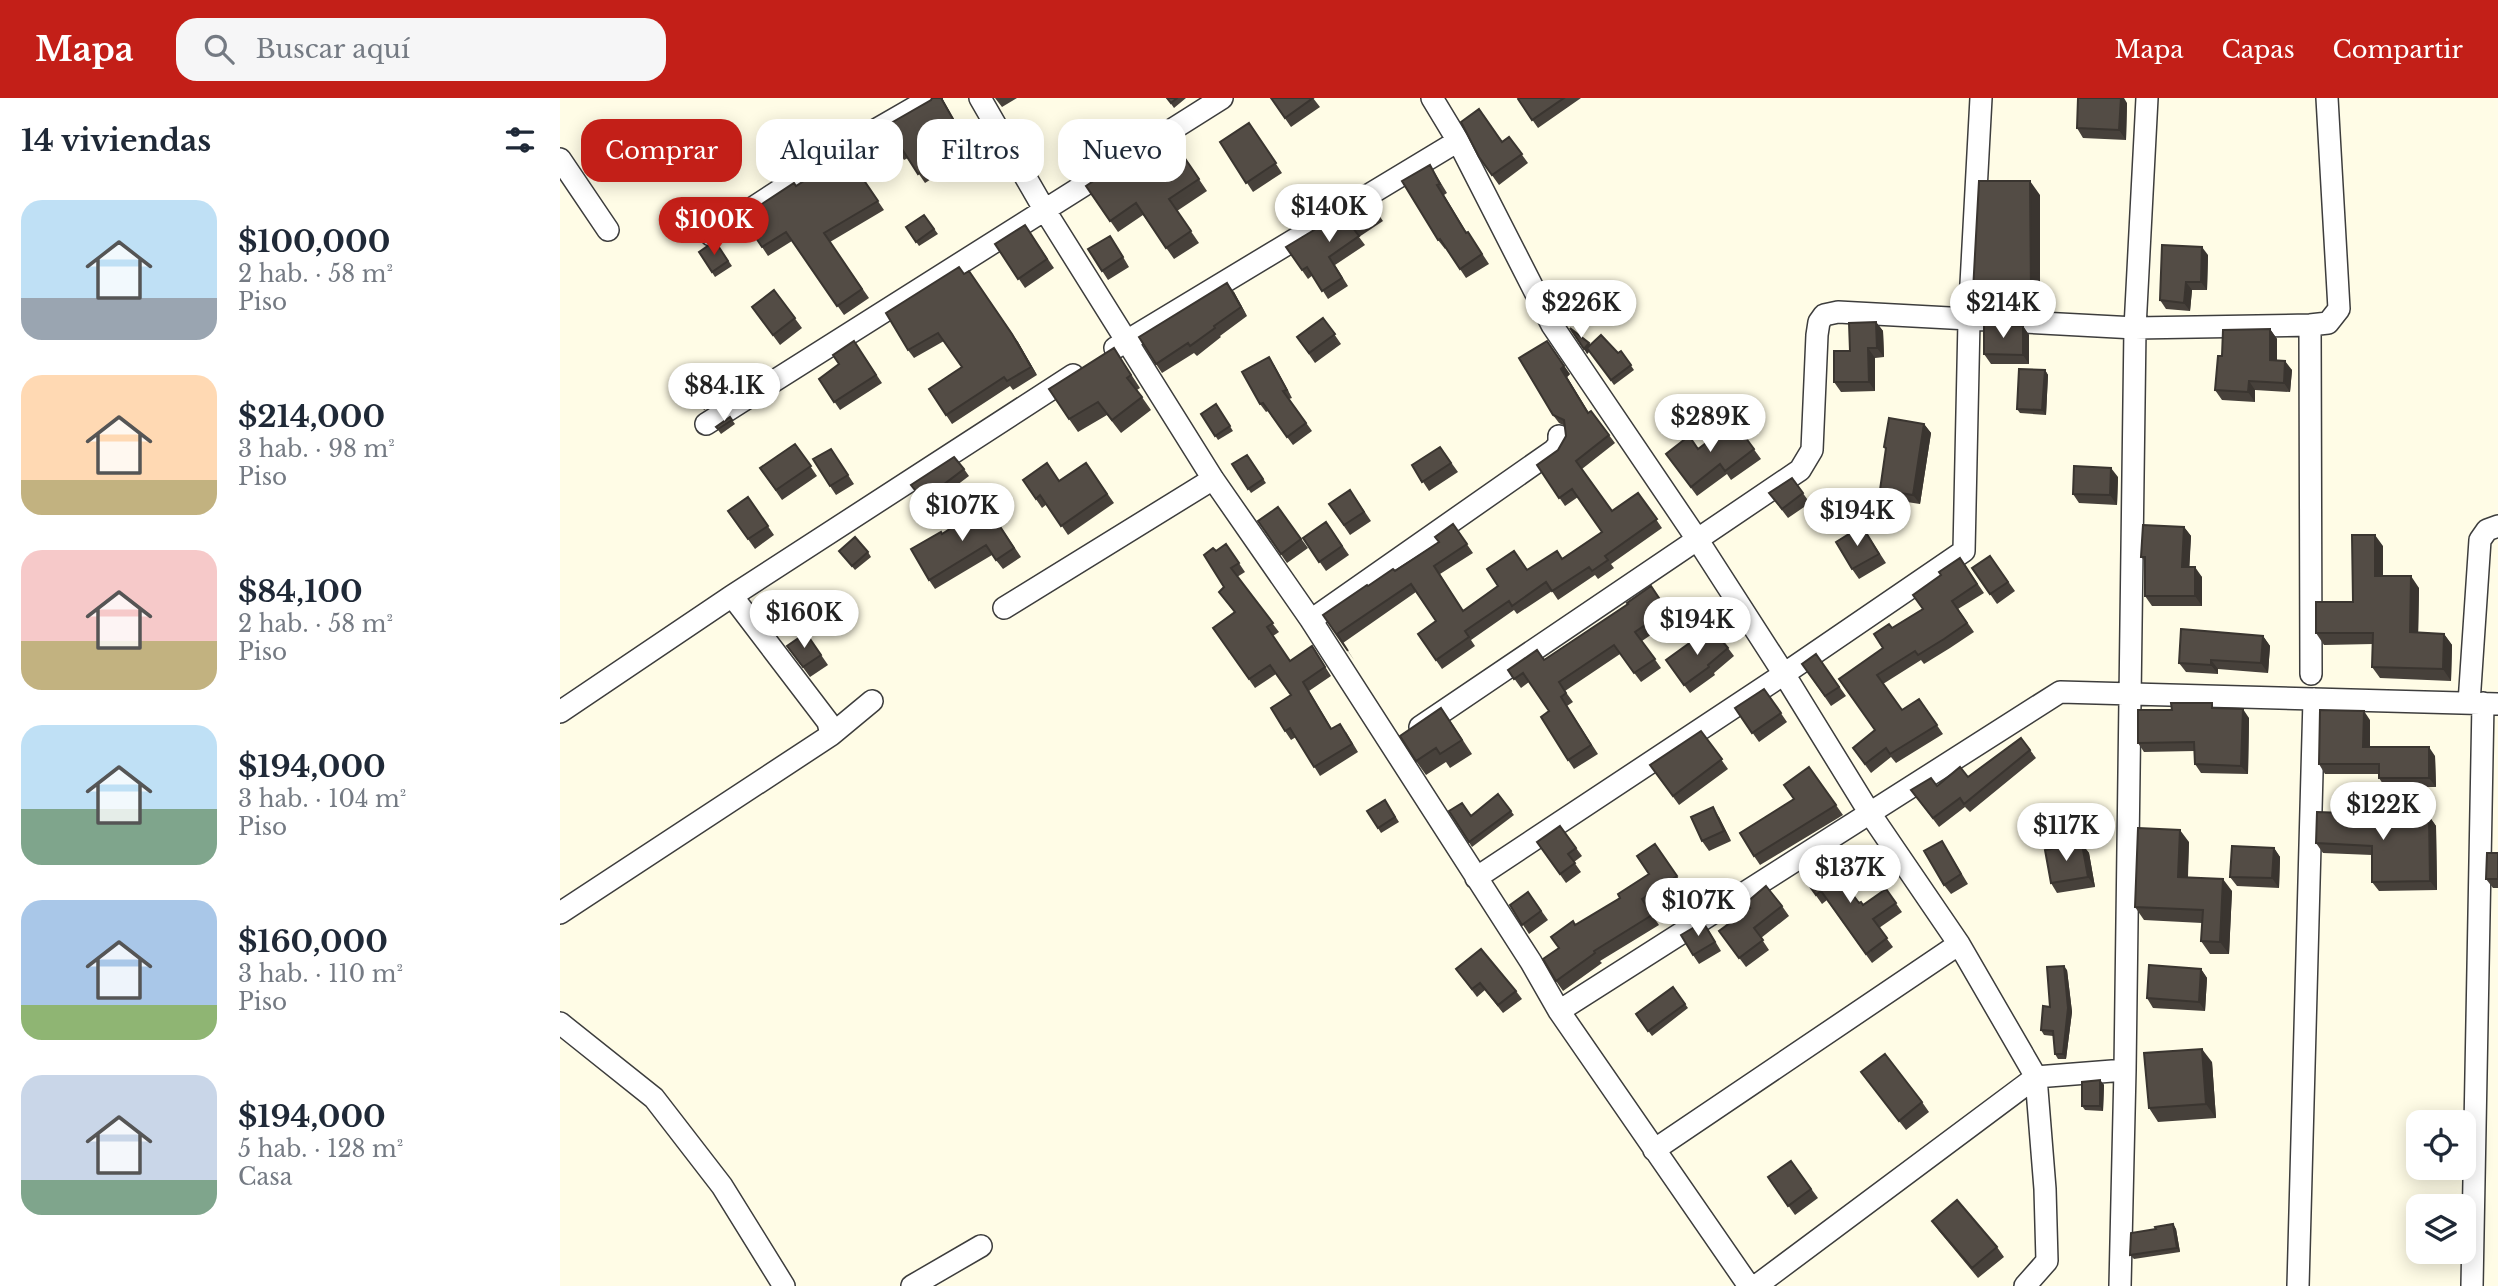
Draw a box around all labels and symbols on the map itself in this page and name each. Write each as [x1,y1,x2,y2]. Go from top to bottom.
pin: $140K [1280,184,1378,244]
pin: $100K [665,198,763,257]
pin: $226K [1532,280,1630,340]
pin: $214K [1954,280,2052,340]
pin: $84.1K [667,364,781,423]
pin: $289K [1661,394,1759,454]
pin: $107K [913,484,1011,543]
pin: $194K [1808,489,1906,548]
pin: $160K [755,590,853,650]
pin: $194K [1648,598,1746,657]
pin: $122K [2334,782,2432,842]
pin: $117K [2017,804,2115,863]
pin: $137K [1801,846,1899,905]
pin: $107K [1649,878,1747,938]

